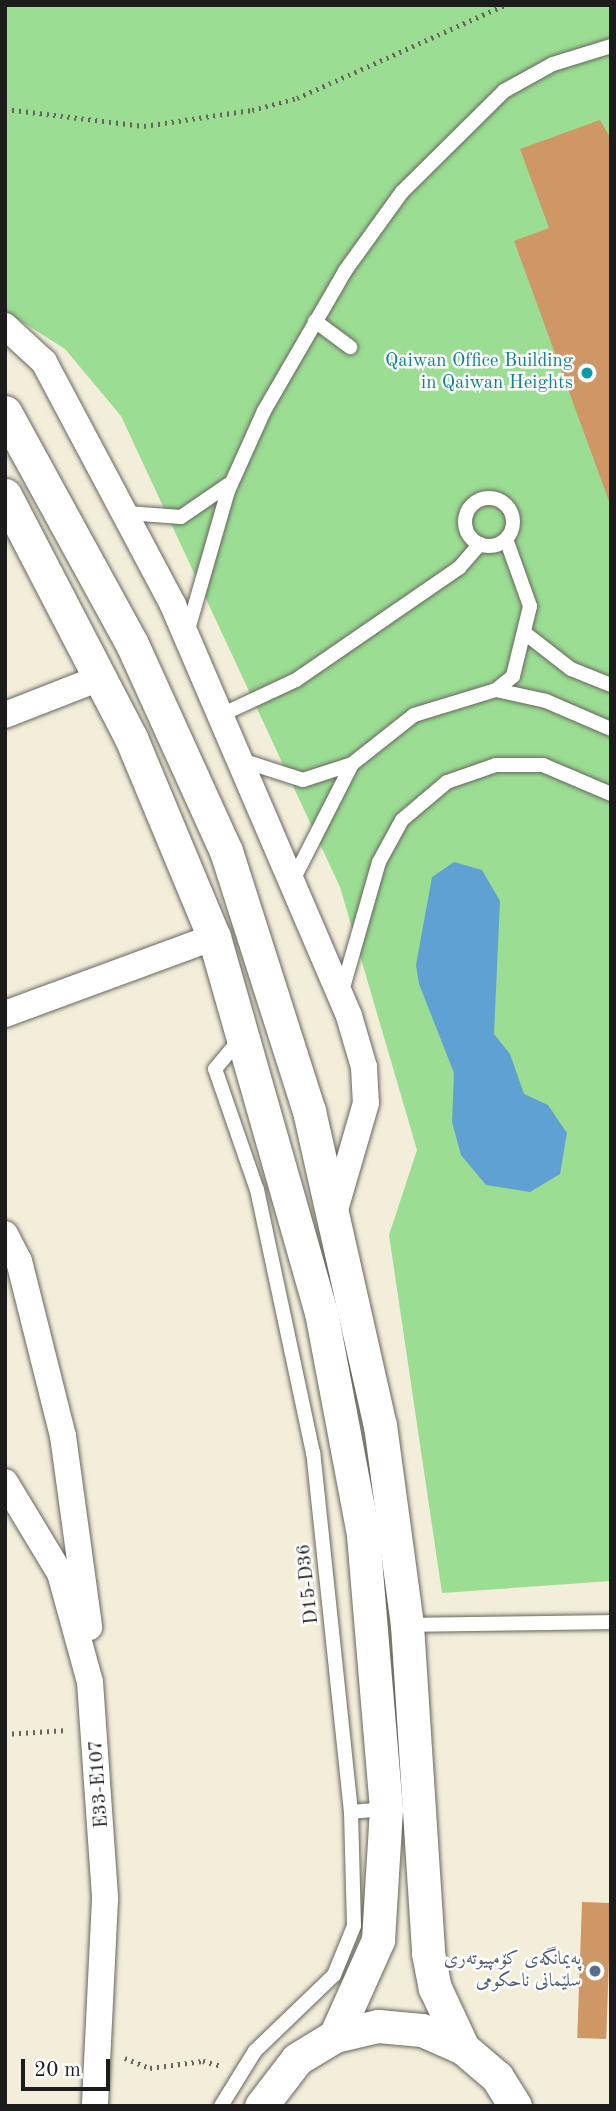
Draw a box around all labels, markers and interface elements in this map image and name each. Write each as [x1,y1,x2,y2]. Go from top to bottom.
place label: Qaiwan Office Building in Qaiwan Heights [385,351,573,395]
marker: Qaiwan Office Building in Qaiwan Heights [579,365,595,381]
street label: D15-D36 [293,1543,325,1625]
street label: E33-E107 [86,1739,114,1829]
place label: پەیمانگەی کۆمپیوتەری سلێمانی ناحکومی [444,1949,581,1993]
marker: پەیمانگەی کۆمپیوتەری سلێمانی ناحکومی [587,1963,603,1979]
scale bar [24,2044,114,2088]
text: 20 m [34,2060,81,2081]

